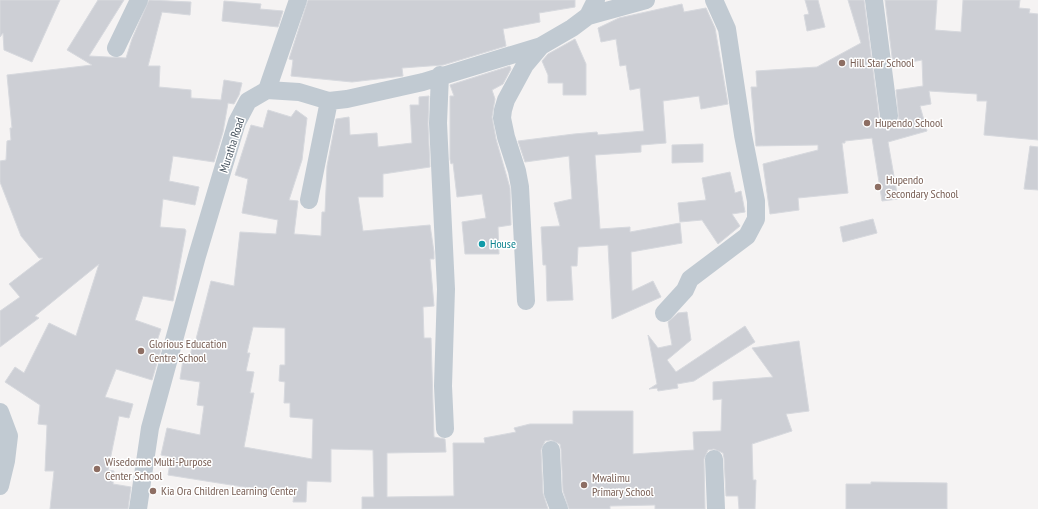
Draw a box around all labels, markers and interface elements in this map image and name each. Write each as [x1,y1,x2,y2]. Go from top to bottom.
place label: Hill Star School [850,55,914,70]
marker: Hill Star School [837,58,847,68]
street label: Muratha Road [216,115,248,174]
place label: Hupendo School [875,115,943,130]
marker: Hupendo School [862,118,872,128]
place label: Hupendo Secondary School [886,172,959,201]
marker: Hupendo Secondary School [873,182,883,192]
place label: House [490,236,516,251]
marker: House [477,239,487,249]
place label: Glorious Education Centre School [149,336,227,365]
marker: Glorious Education Centre School [136,346,146,356]
place label: Wisedorme Multi-Purpose Center School [105,454,212,483]
marker: Wisedorme Multi-Purpose Center School [92,464,102,474]
place label: Mwalimu Primary School [592,470,654,499]
marker: Mwalimu Primary School [579,480,589,490]
place label: Kia Ora Children Learning Center [161,483,297,498]
marker: Kia Ora Children Learning Center [148,486,158,496]

